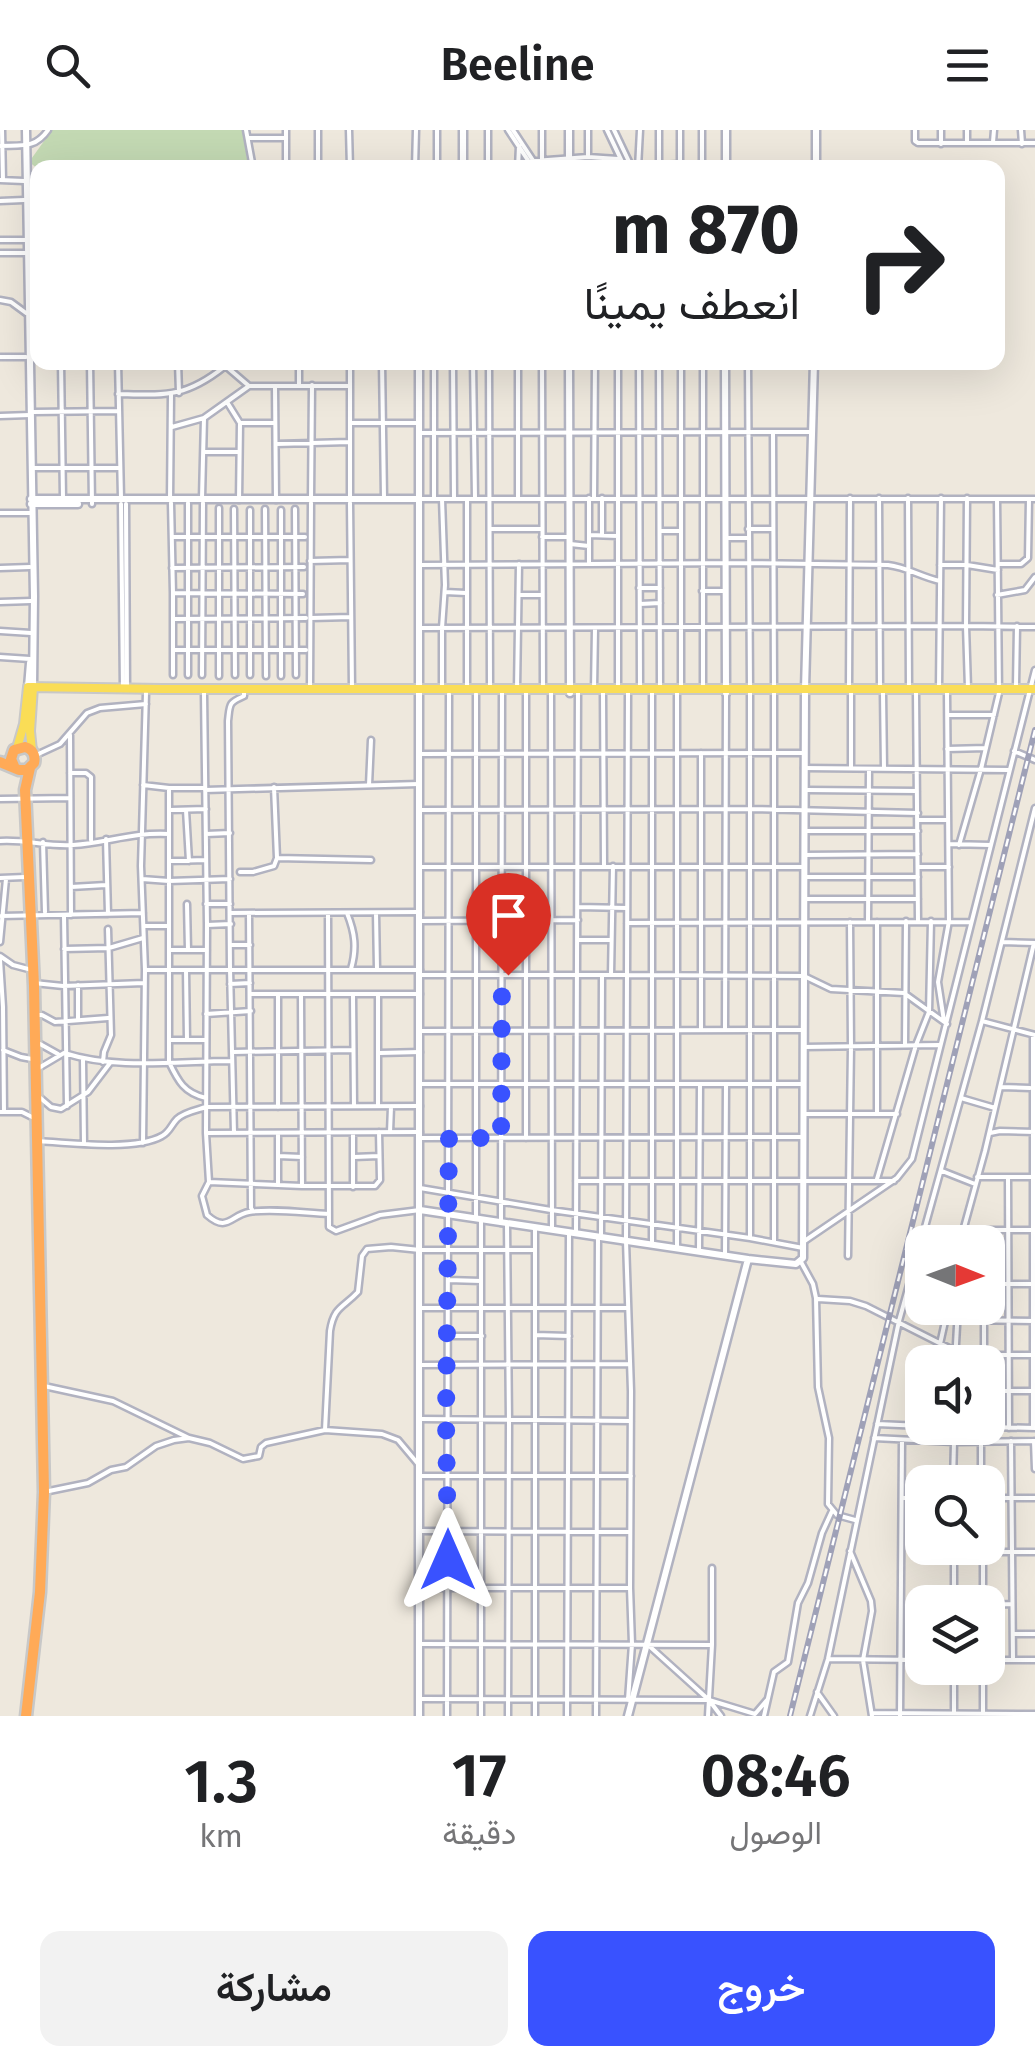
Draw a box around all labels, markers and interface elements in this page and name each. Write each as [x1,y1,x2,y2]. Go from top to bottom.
icon: search [40,38,95,93]
text: Beeline [440,38,595,92]
icon: menu [940,38,995,93]
text: 870 m [612,188,800,272]
icon: right [835,200,965,330]
text: انعطف يمينًا [584,277,800,331]
pin [466,873,551,976]
icon: arrive [481,888,536,943]
north arrow [905,1225,1005,1325]
map controls [905,1225,1005,1685]
button: sound [905,1345,1005,1445]
button: search [905,1465,1005,1565]
position arrow [396,1508,500,1612]
button: layers [905,1585,1005,1685]
text: 17 [452,1740,507,1812]
text: 08:46 [701,1740,851,1812]
text: 1.3 [184,1746,258,1818]
text: دقيقة [442,1814,516,1852]
text: الوصول [729,1814,822,1852]
text: km [199,1817,243,1855]
button: مشاركة [40,1931,508,2046]
button: خروج [528,1931,995,2046]

